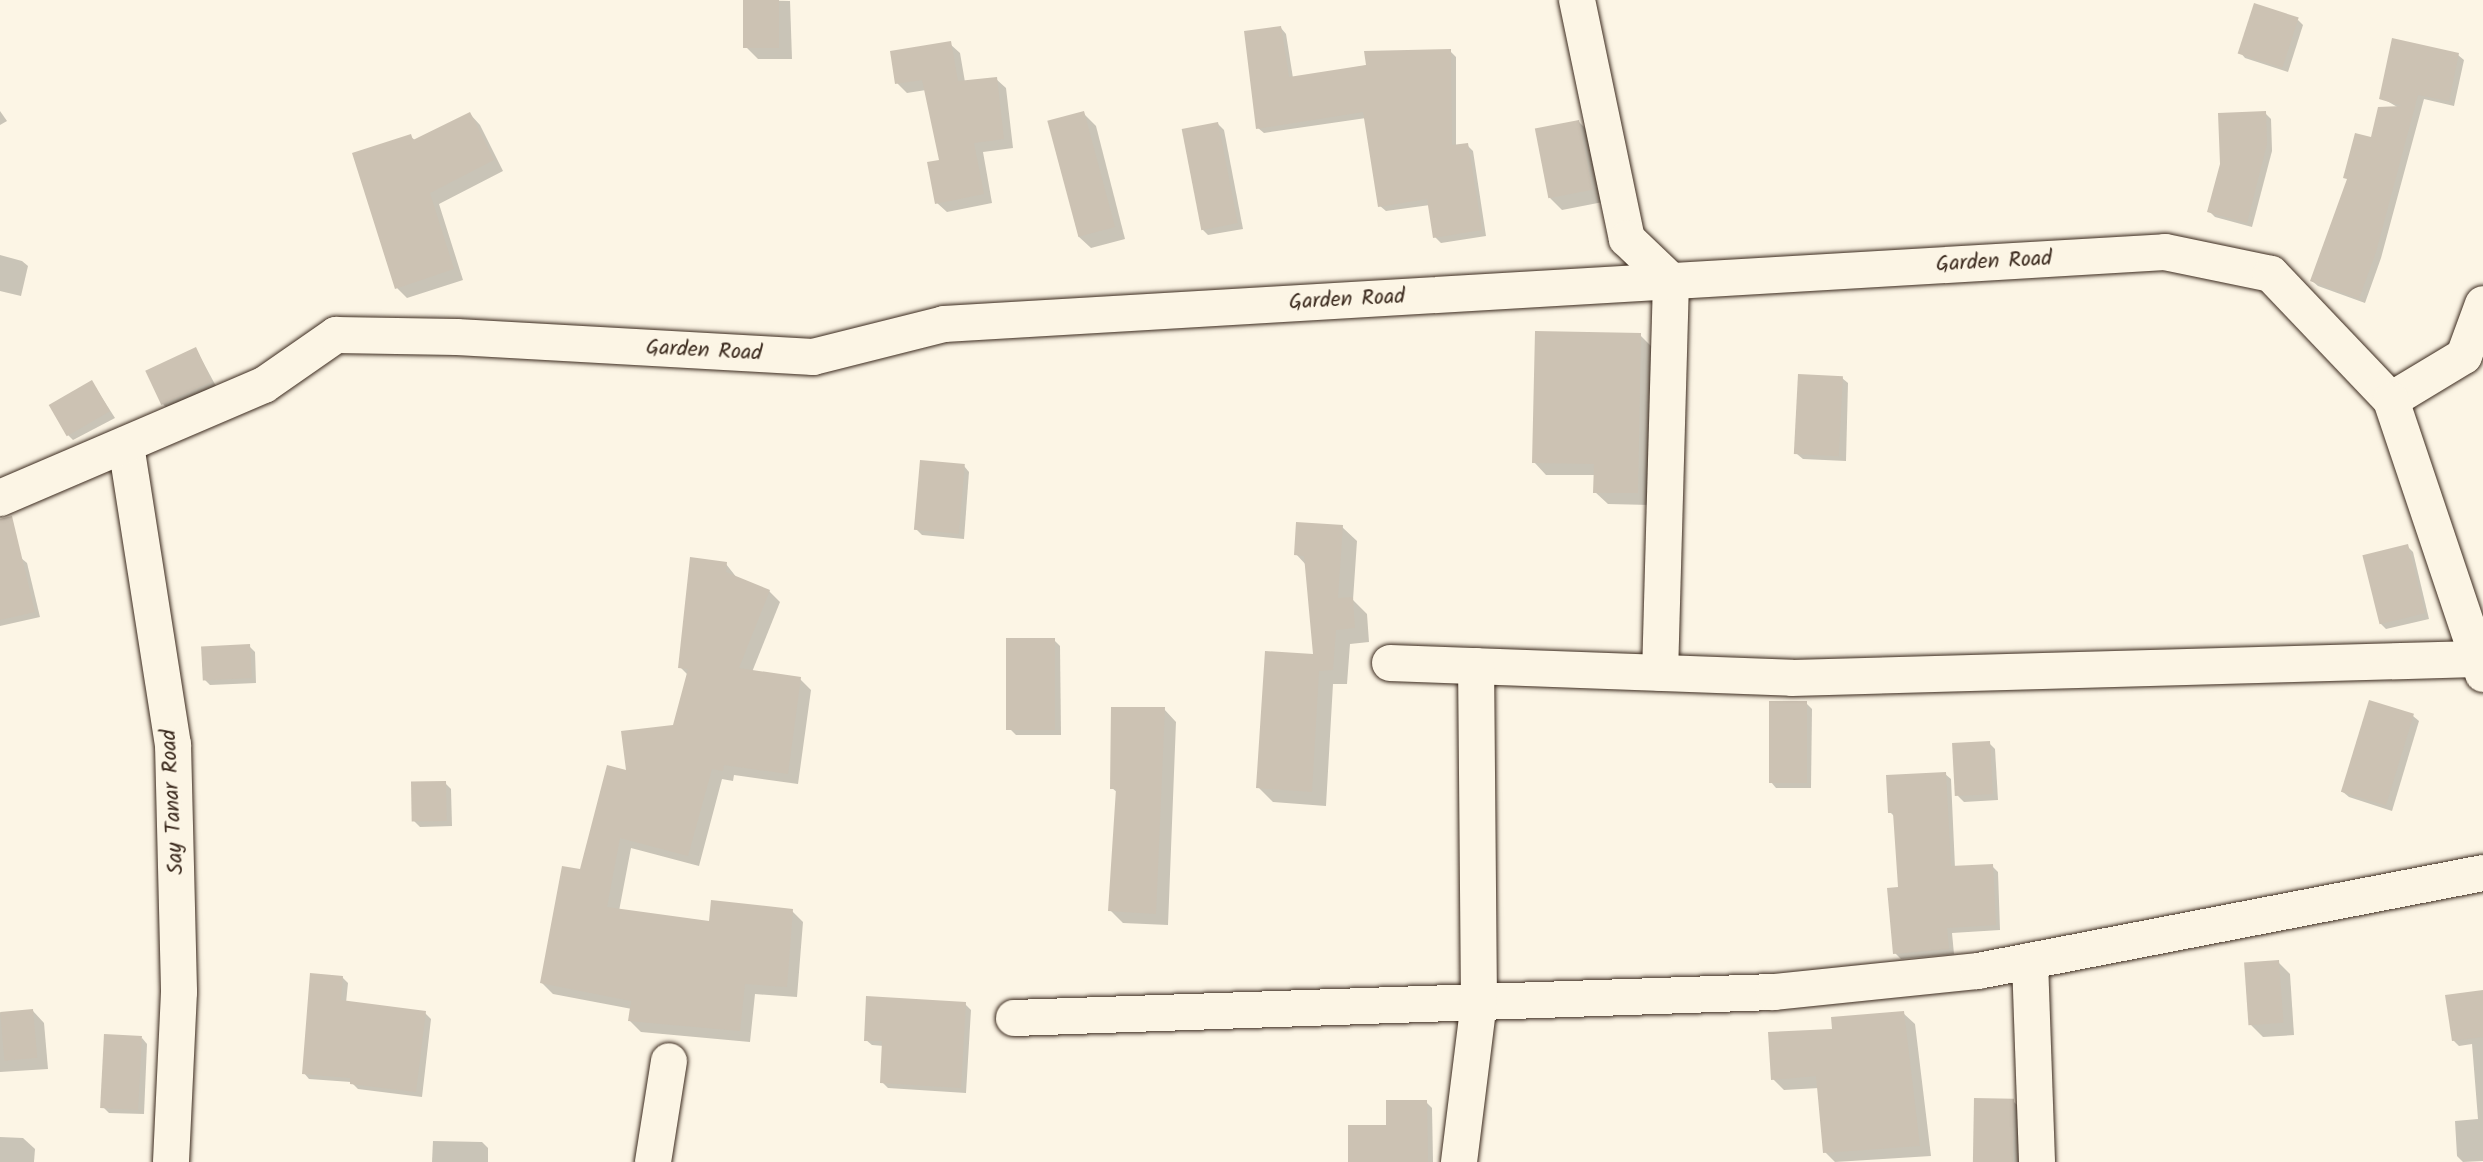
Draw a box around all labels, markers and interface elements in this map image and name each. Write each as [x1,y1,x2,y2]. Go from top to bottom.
street label: Garden Road [1935,246,2053,278]
street label: Garden Road [1288,284,1406,316]
street label: Garden Road [645,335,763,367]
street label: Say Tanar Road [156,729,190,875]

